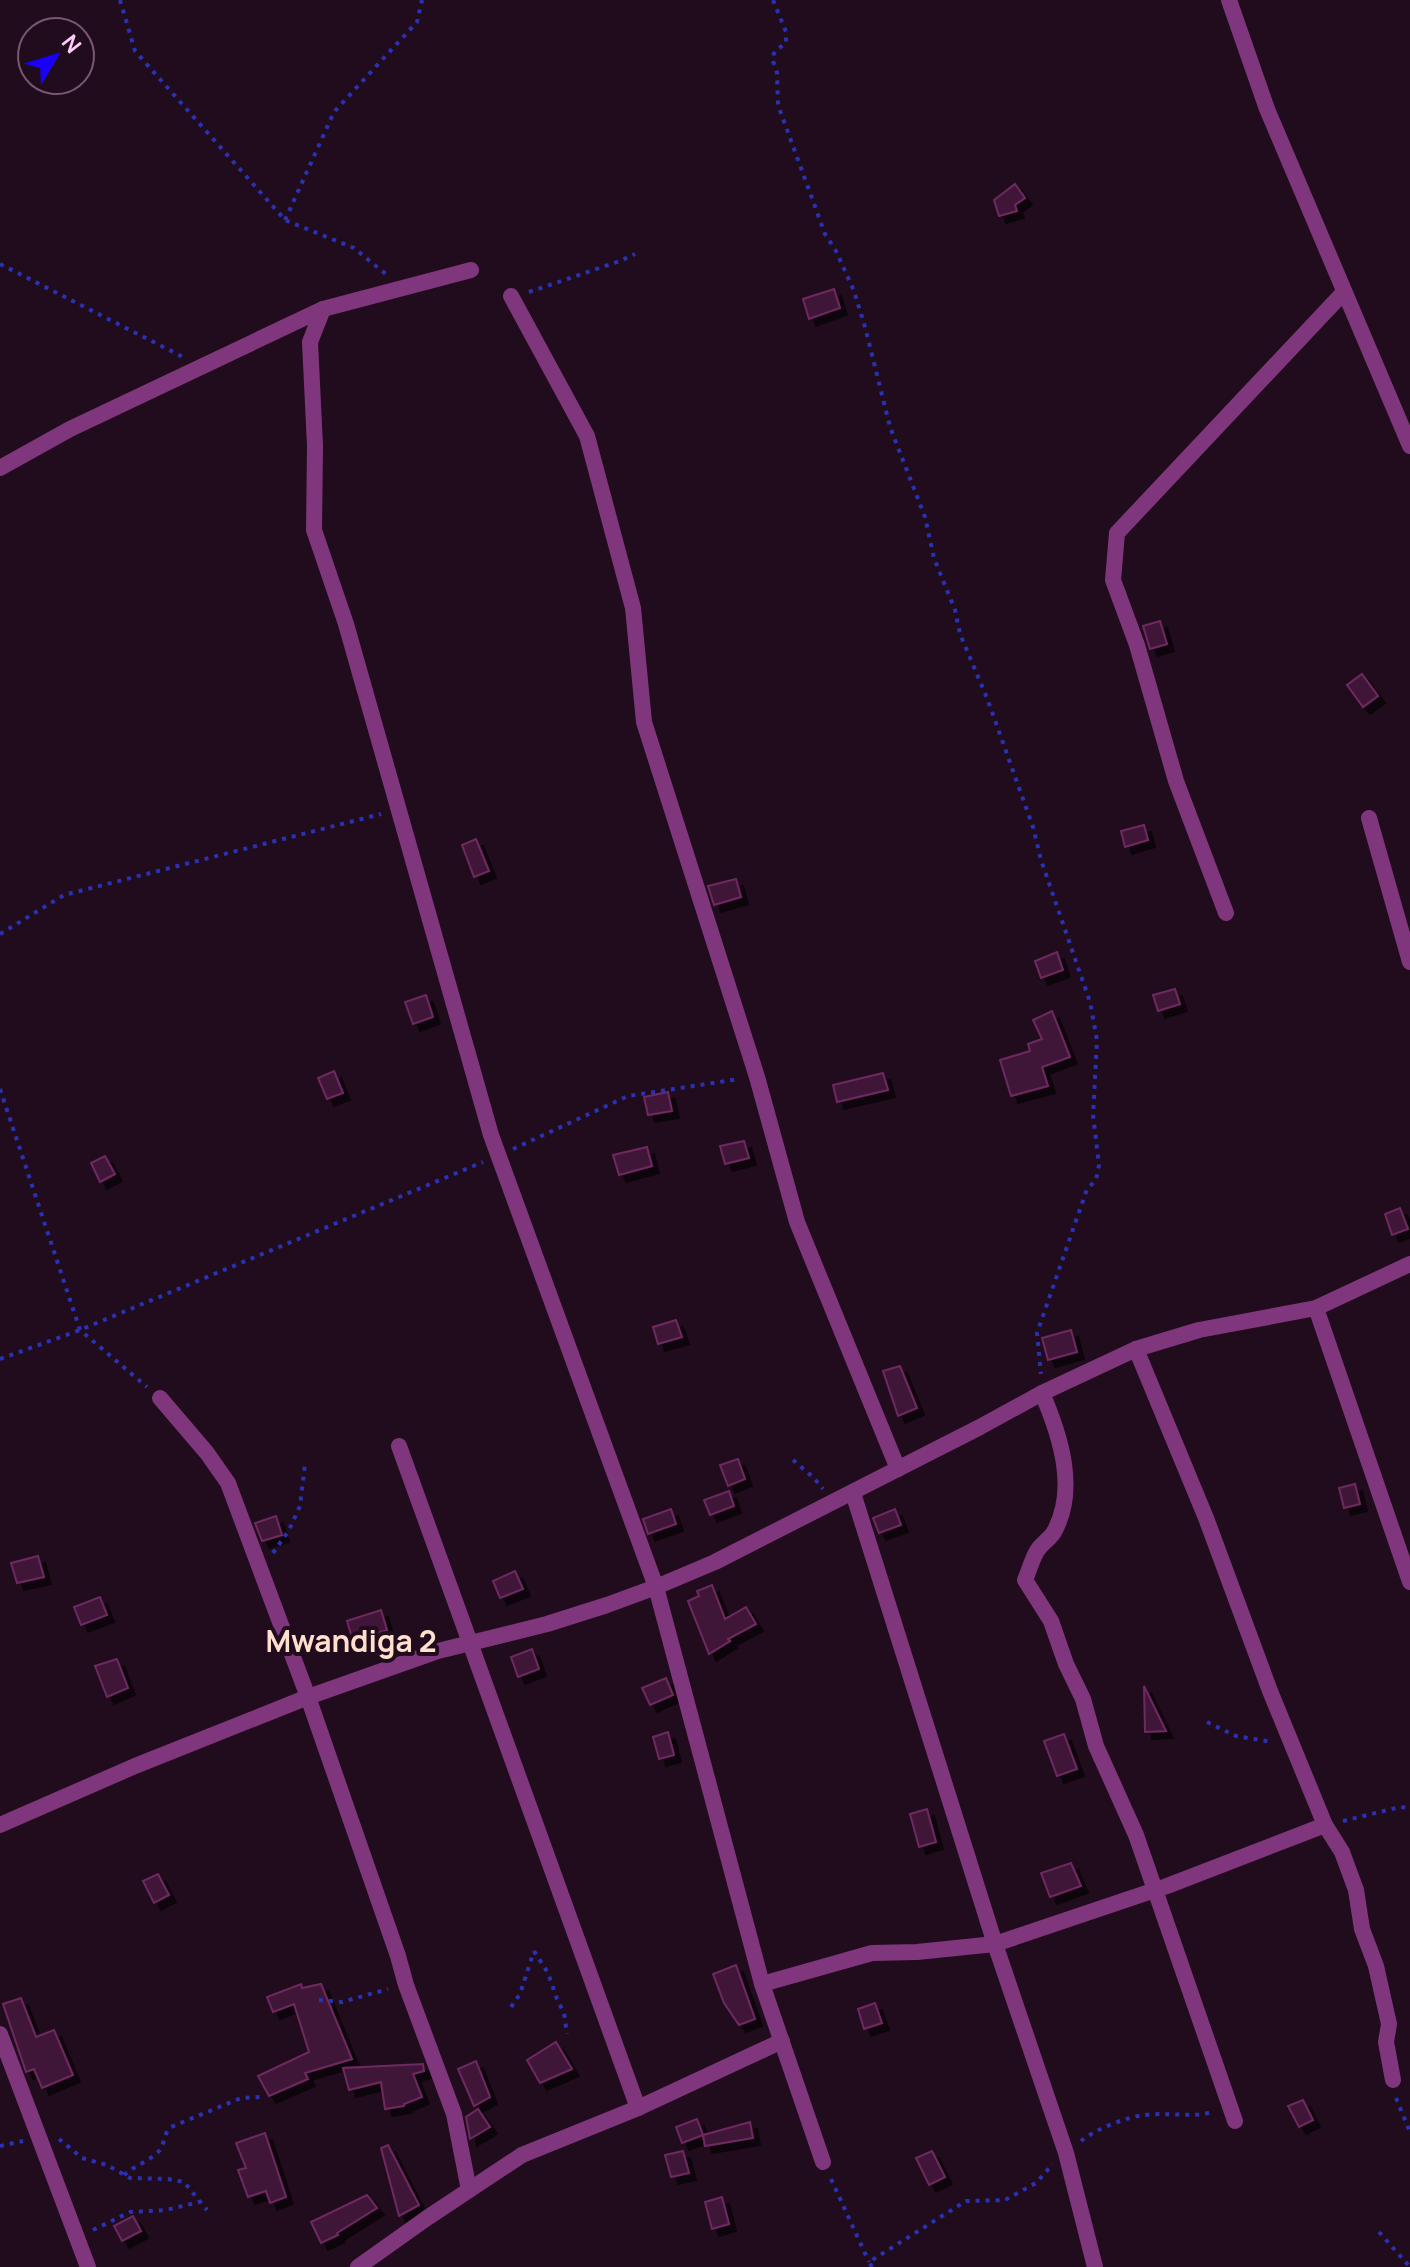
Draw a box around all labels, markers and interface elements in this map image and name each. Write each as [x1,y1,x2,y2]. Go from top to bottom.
north arrow [16,16,96,96]
text: N [55,28,88,59]
district label: Mwandiga 2 [265,1620,437,1661]

